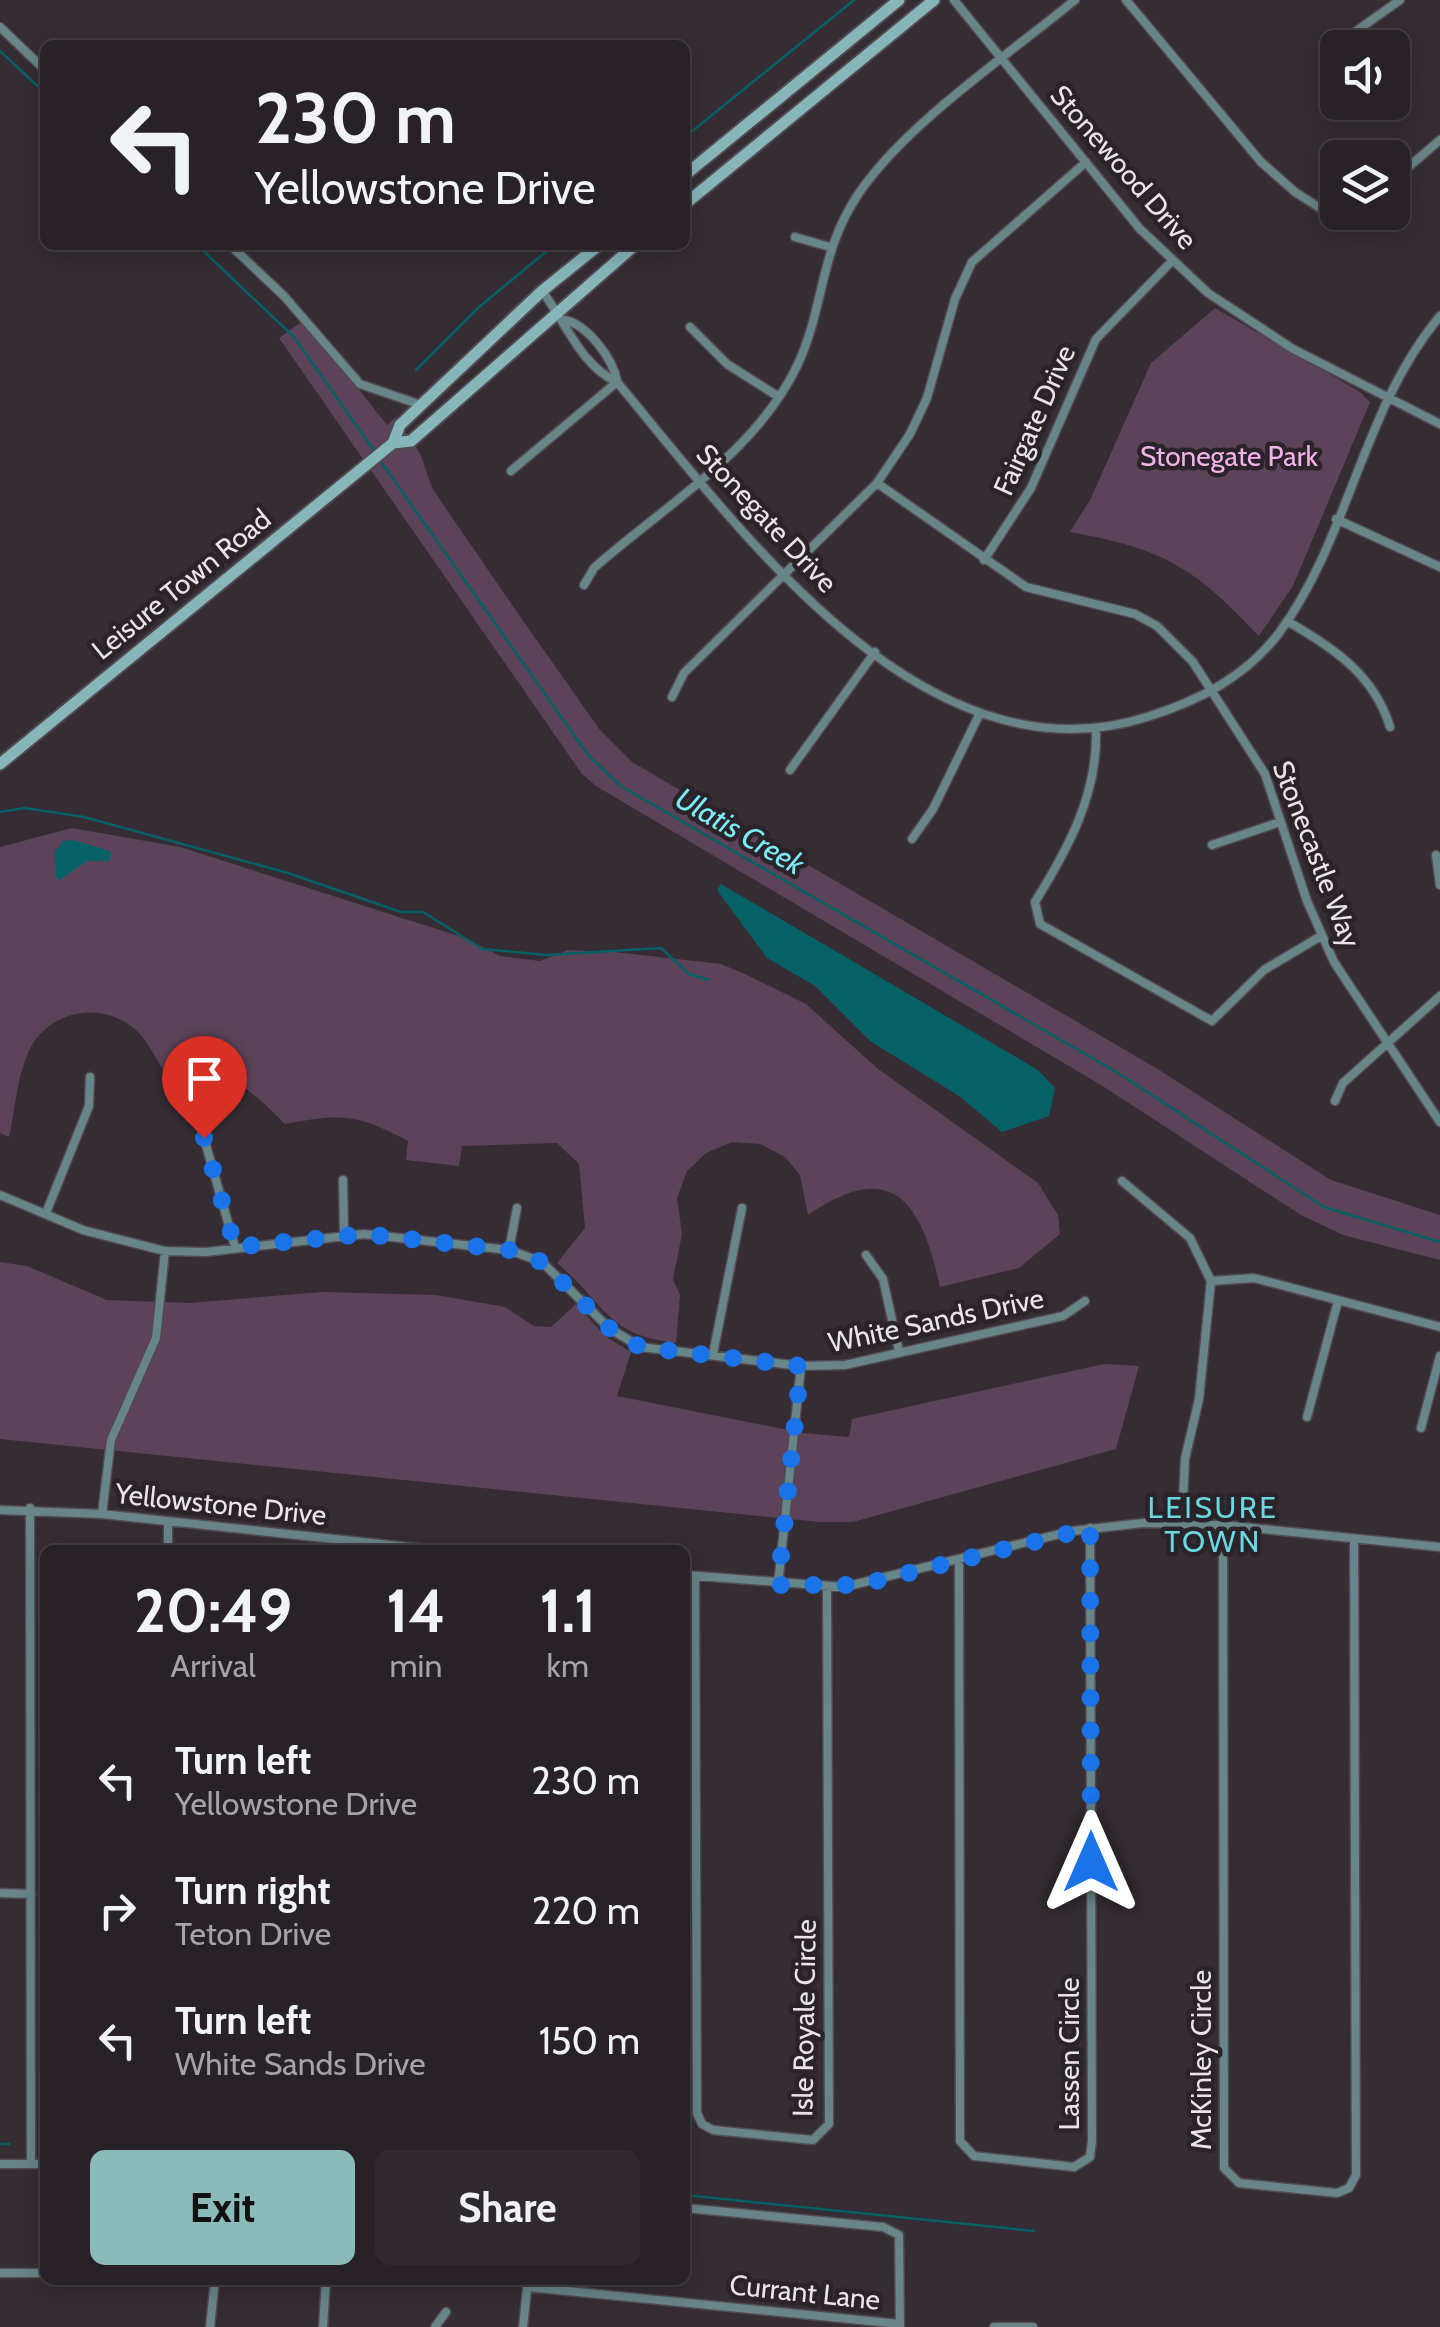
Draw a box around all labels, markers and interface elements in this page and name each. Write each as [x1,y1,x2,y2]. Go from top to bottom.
map controls [1320,30,1410,230]
button: sound [1320,30,1410,120]
text: 230 m [255,75,456,161]
street label: Stonewood Drive [1044,78,1204,256]
icon: left [90,80,220,210]
button: layers [1320,140,1410,230]
text: Yellowstone Drive [255,161,596,215]
street label: Fairgate Drive [986,340,1082,500]
street label: Stonegate Drive [690,437,844,599]
park label: Stonegate Park [1140,439,1319,473]
street label: Leisure Town Road [85,501,277,667]
street label: Stonecastle Way [1266,756,1368,952]
water label: Ulatis Creek [669,779,812,883]
pin [162,1036,247,1139]
icon: arrive [177,1051,232,1106]
street label: White Sands Drive [825,1281,1047,1359]
street label: Yellowstone Drive [113,1476,328,1532]
district label: LEISURE TOWN [1148,1489,1278,1560]
text: 20:49 [134,1574,292,1647]
text: 14 [386,1574,446,1647]
text: 1.1 [540,1574,596,1647]
text: Arrival [171,1646,256,1685]
text: min [390,1646,442,1685]
text: km [547,1646,589,1685]
text: Turn left [175,1737,311,1784]
icon: left [90,1753,145,1808]
text: 230 m [531,1757,640,1804]
text: Yellowstone Drive [175,1784,417,1823]
position arrow [1039,1810,1143,1914]
text: Turn right [175,1867,331,1914]
icon: right [90,1883,145,1938]
text: 220 m [532,1887,640,1934]
text: Teton Drive [175,1914,331,1953]
street label: Isle Royale Circle [785,1919,823,2117]
street label: McKinley Circle [1184,1970,1218,2150]
street label: Lassen Circle [1052,1978,1086,2131]
text: Turn left [175,1997,311,2044]
icon: left [90,2013,145,2068]
text: 150 m [539,2017,640,2064]
text: White Sands Drive [175,2044,426,2083]
button: Exit [90,2150,355,2265]
button: Share [375,2150,640,2265]
street label: Currant Lane [728,2267,882,2317]

